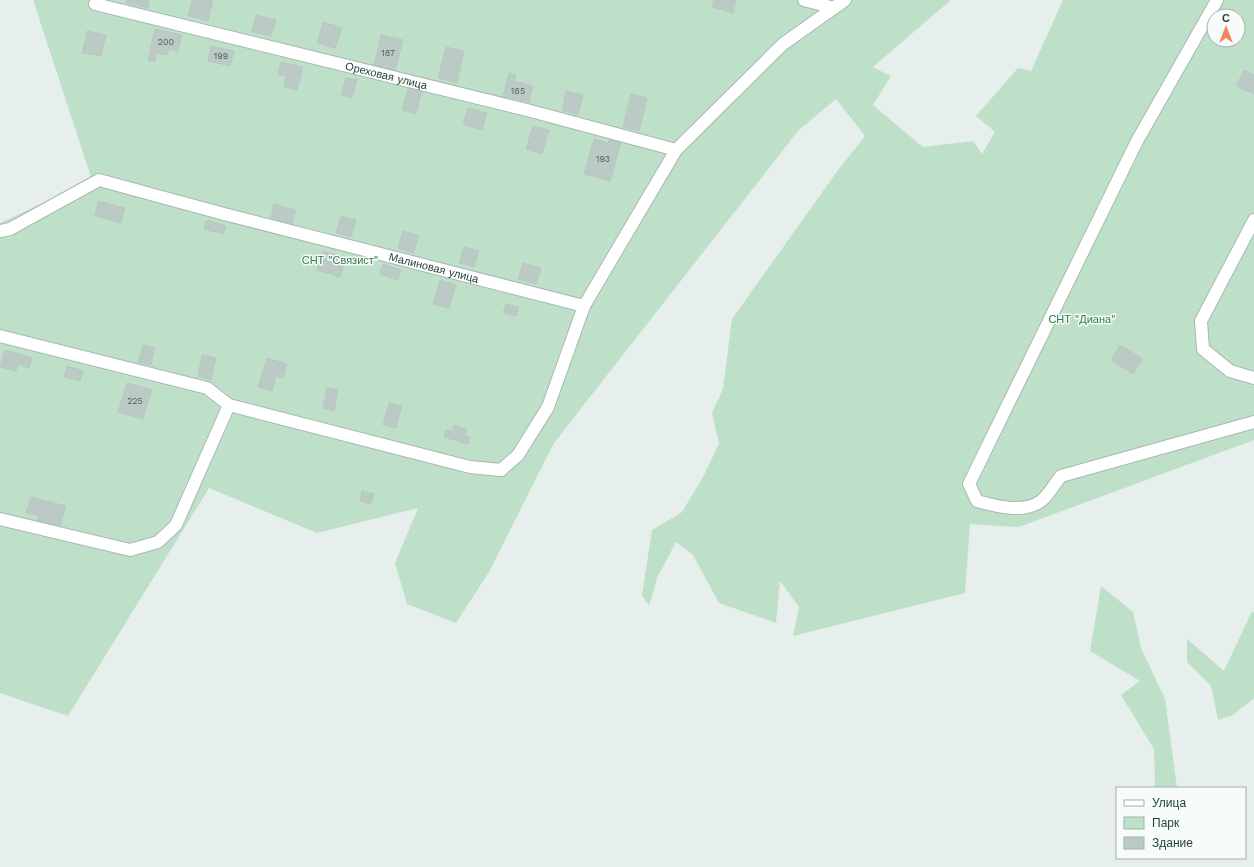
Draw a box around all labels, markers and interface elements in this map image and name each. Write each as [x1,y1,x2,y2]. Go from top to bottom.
north arrow [1206,8,1246,48]
text: С [1222,12,1230,25]
house number: 200 [158,37,175,47]
house number: 187 [381,48,395,58]
house number: 199 [214,51,228,61]
street label: Ореховая улица [344,60,429,93]
house number: 185 [511,86,525,96]
house number: 193 [596,154,610,164]
street label: Малиновая улица [388,250,481,286]
park label: СНТ "Связист" [302,254,378,267]
park label: СНТ "Диана" [1048,313,1116,326]
house number: 225 [127,396,143,406]
legend [1116,787,1246,859]
text: Улица [1152,796,1186,810]
text: Парк [1152,816,1180,830]
text: Здание [1152,836,1193,850]

